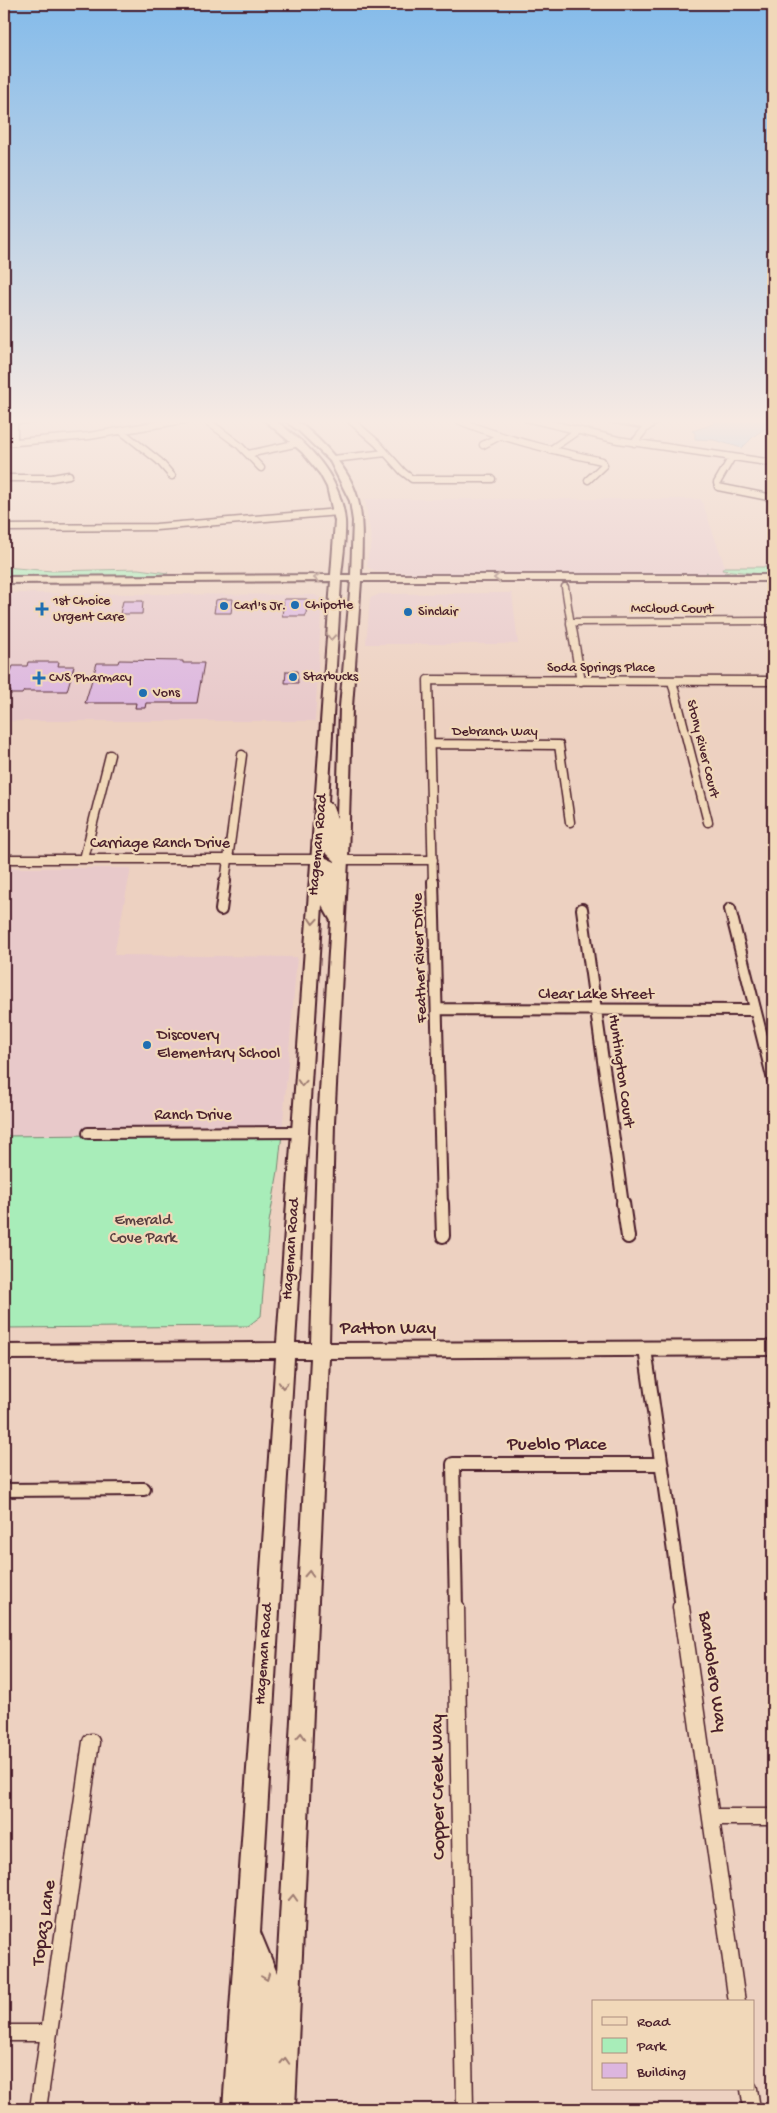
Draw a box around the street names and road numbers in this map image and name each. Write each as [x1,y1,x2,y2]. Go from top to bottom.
street label: McCloud Court [631,601,715,618]
street label: Soda Springs Place [547,660,656,677]
street label: Stony River Court [682,698,723,801]
street label: Debranch Way [451,724,538,741]
street label: Hageman Road [305,792,333,897]
street label: Carriage Ranch Drive [90,835,231,854]
street label: Feather River Drive [409,892,433,1024]
street label: Clear Lake Street [538,986,655,1005]
street label: Huntington Court [603,1013,638,1130]
street label: Ranch Drive [154,1107,233,1126]
street label: Hageman Road [279,1196,305,1301]
street label: Patton Way [339,1318,437,1341]
street label: Pueblo Place [506,1434,607,1457]
street label: Hageman Road [252,1601,278,1706]
street label: Bandolero Way [692,1609,732,1734]
street label: Copper Creek Way [426,1713,452,1860]
street label: Topaz Lane [27,1878,62,1968]

